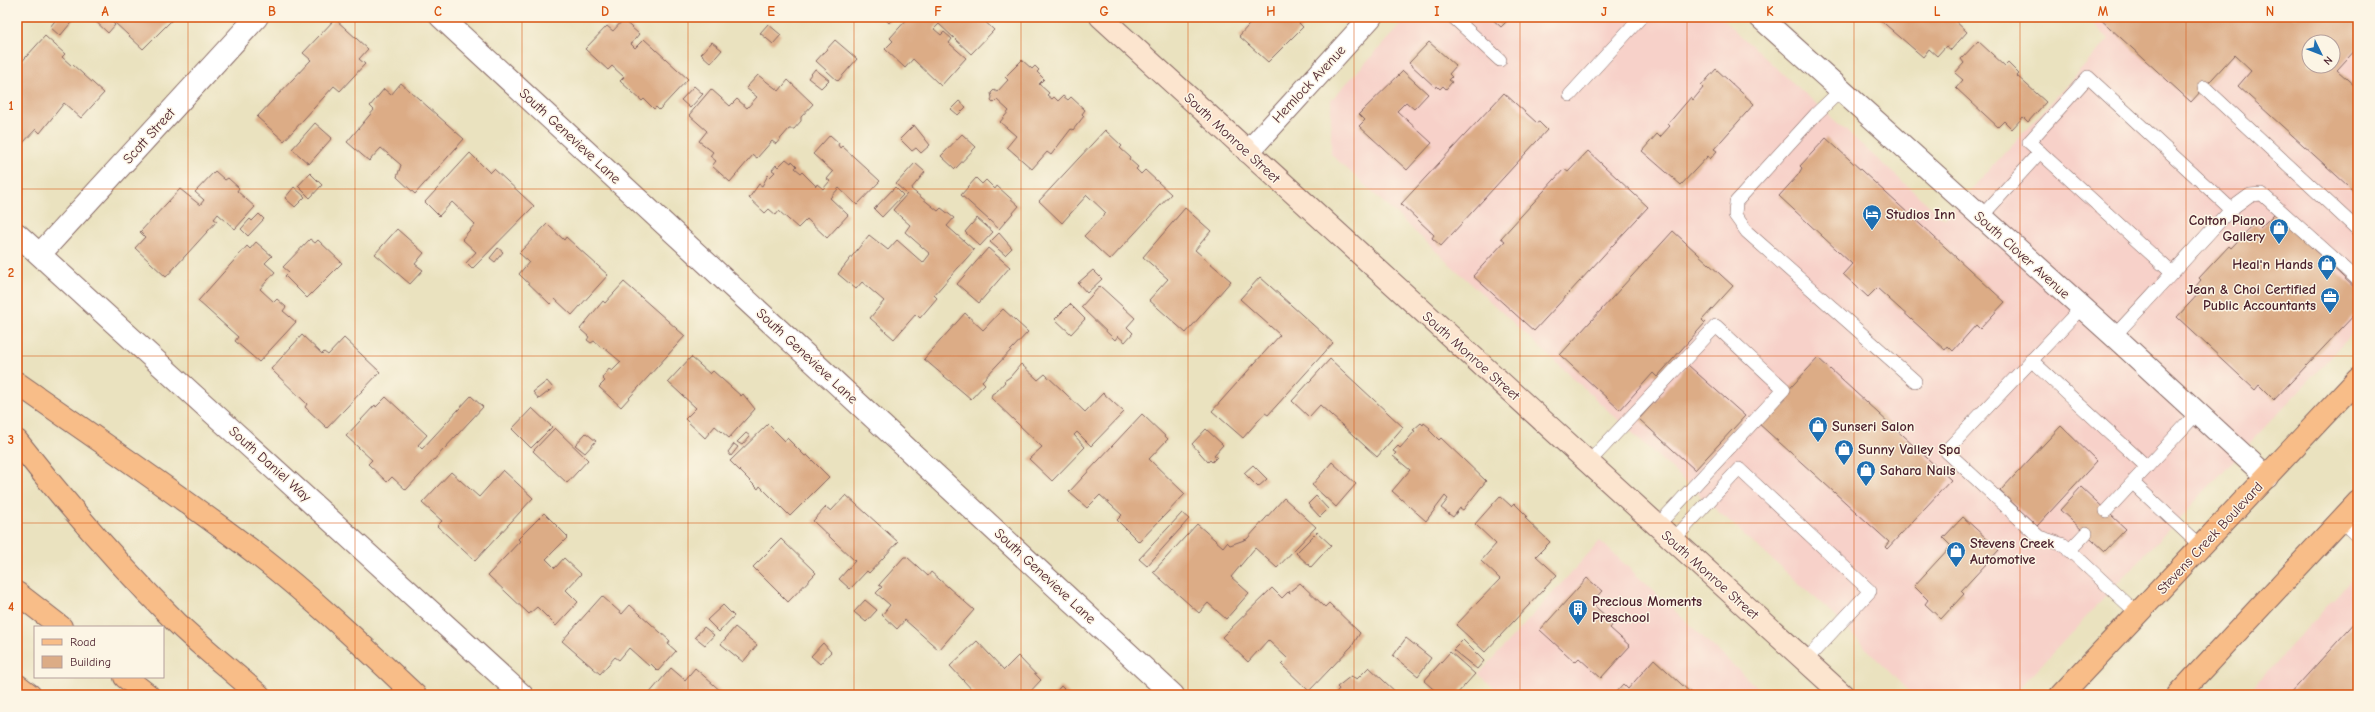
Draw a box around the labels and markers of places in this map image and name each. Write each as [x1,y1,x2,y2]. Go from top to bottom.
hotel icon: Studios Inn [1861,203,1883,231]
place label: Studios Inn [1886,206,1955,223]
place label: Colton Piano Gallery [2189,212,2266,245]
shop icon: Colton Piano Gallery [2268,217,2290,245]
shop icon: Heal'n Hands [2316,253,2338,281]
place label: Heal'n Hands [2232,256,2313,273]
place label: Jean & Choi Certified Public Accountants [2187,281,2316,314]
office icon: Jean & Choi Certified Public Accountants [2319,286,2341,314]
shop icon: Sunseri Salon [1807,415,1829,443]
place label: Sunseri Salon [1832,418,1914,435]
shop icon: Sunny Valley Spa [1833,438,1855,466]
place label: Sunny Valley Spa [1858,441,1961,458]
shop icon: Sahara Nails [1855,459,1877,487]
place label: Sahara Nails [1880,462,1956,479]
place label: Stevens Creek Automotive [1970,535,2054,568]
shop icon: Stevens Creek Automotive [1945,540,1967,568]
place label: Precious Moments Preschool [1592,593,1702,626]
building icon: Precious Moments Preschool [1567,598,1589,626]

